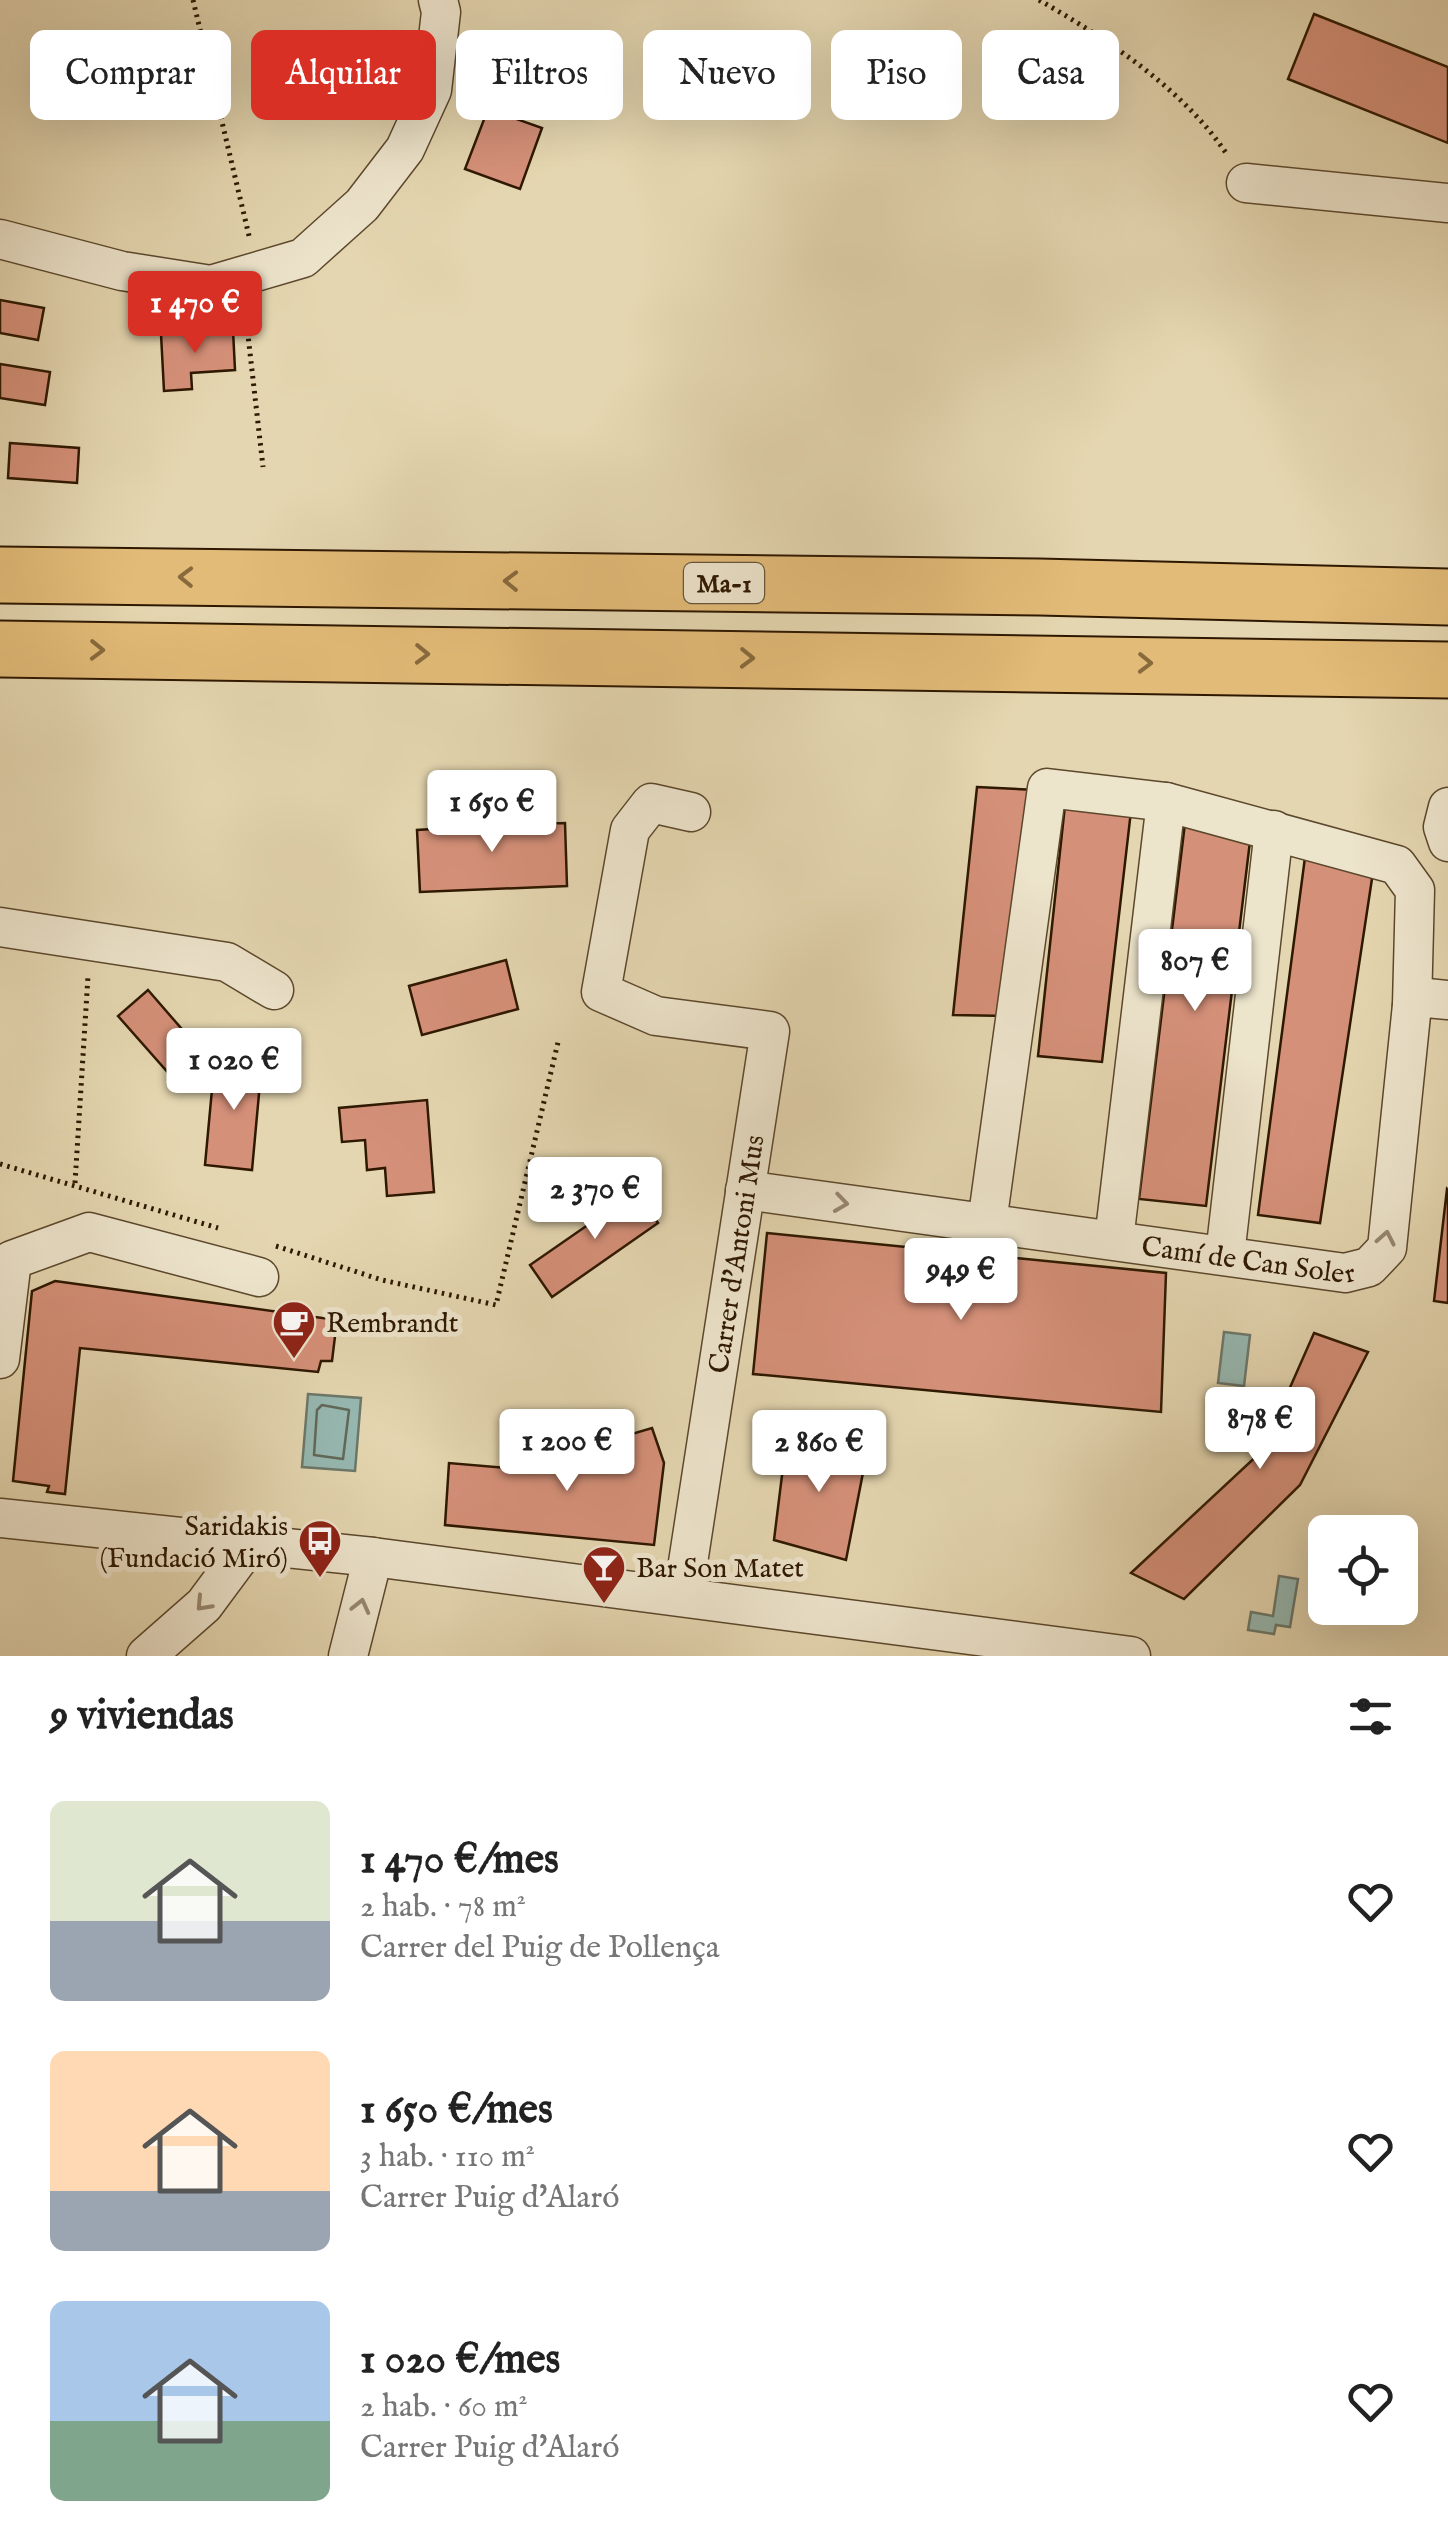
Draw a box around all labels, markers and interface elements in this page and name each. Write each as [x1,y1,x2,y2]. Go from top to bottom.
chip: Comprar [30,30,231,120]
chip: Alquilar [251,30,436,120]
chip: Filtros [456,30,623,120]
chip: Nuevo [643,30,811,120]
chip: Piso [831,30,962,120]
chip: Casa [982,30,1119,120]
pin: 1 470 € [103,271,287,356]
text: 1 470 € [150,283,240,324]
road number: Ma-1 [684,563,764,603]
one-way arrow [177,567,193,588]
one-way arrow [502,570,518,592]
one-way arrow [90,639,106,661]
one-way arrow [416,643,431,665]
one-way arrow [740,648,756,669]
one-way arrow [1138,652,1153,674]
pin: 1 650 € [400,770,584,855]
text: 1 650 € [449,782,535,823]
pin: 807 € [1125,929,1265,1014]
text: 807 € [1161,941,1229,982]
pin: 1 020 € [142,1028,326,1113]
text: 1 020 € [188,1040,280,1081]
street label: Carrer d'Antoni Mus [702,1133,774,1376]
pin: 2 370 € [503,1157,687,1242]
text: 2 370 € [550,1169,640,1210]
one-way arrow [833,1192,850,1213]
street label: Camí de Can Soler [1139,1230,1359,1293]
one-way arrow [1375,1230,1396,1246]
pin: 949 € [891,1238,1031,1323]
text: 949 € [926,1250,996,1291]
cafe icon: Rembrandt [271,1299,317,1360]
place label: Rembrandt [326,1307,459,1342]
pin: 878 € [1190,1387,1330,1472]
text: 878 € [1227,1399,1293,1440]
pin: 1 200 € [475,1409,659,1494]
pin: 2 860 € [727,1410,911,1495]
text: 1 200 € [521,1421,613,1462]
text: 2 860 € [774,1422,864,1463]
place label: Saridakis (Fundació Miró) [100,1510,288,1577]
map controls [1308,1515,1418,1625]
button: locate [1308,1515,1418,1625]
bus stop icon: Saridakis (Fundació Miró) [297,1518,343,1579]
bar icon: Bar Son Matet [581,1544,627,1605]
place label: Bar Son Matet [636,1552,804,1587]
one-way arrow [197,1593,215,1611]
one-way arrow [349,1598,370,1615]
icon: filters [1343,1689,1398,1744]
text: 9 viviendas [50,1690,234,1743]
text: 1 470 €/mes [360,1834,559,1887]
icon: home [130,1841,250,1961]
icon: heart [1343,1874,1398,1929]
text: 2 hab. · 78 m² [360,1887,526,1928]
text: Carrer del Puig de Pollença [360,1928,720,1969]
text: 1 650 €/mes [360,2084,553,2137]
icon: home [130,2091,250,2211]
icon: heart [1343,2124,1398,2179]
text: 3 hab. · 110 m² [360,2137,535,2178]
text: Carrer Puig d'Alaró [360,2178,619,2219]
text: 1 020 €/mes [360,2334,560,2387]
icon: home [130,2341,250,2461]
icon: heart [1343,2374,1398,2429]
text: 2 hab. · 60 m² [360,2387,528,2428]
text: Carrer Puig d'Alaró [360,2428,619,2469]

